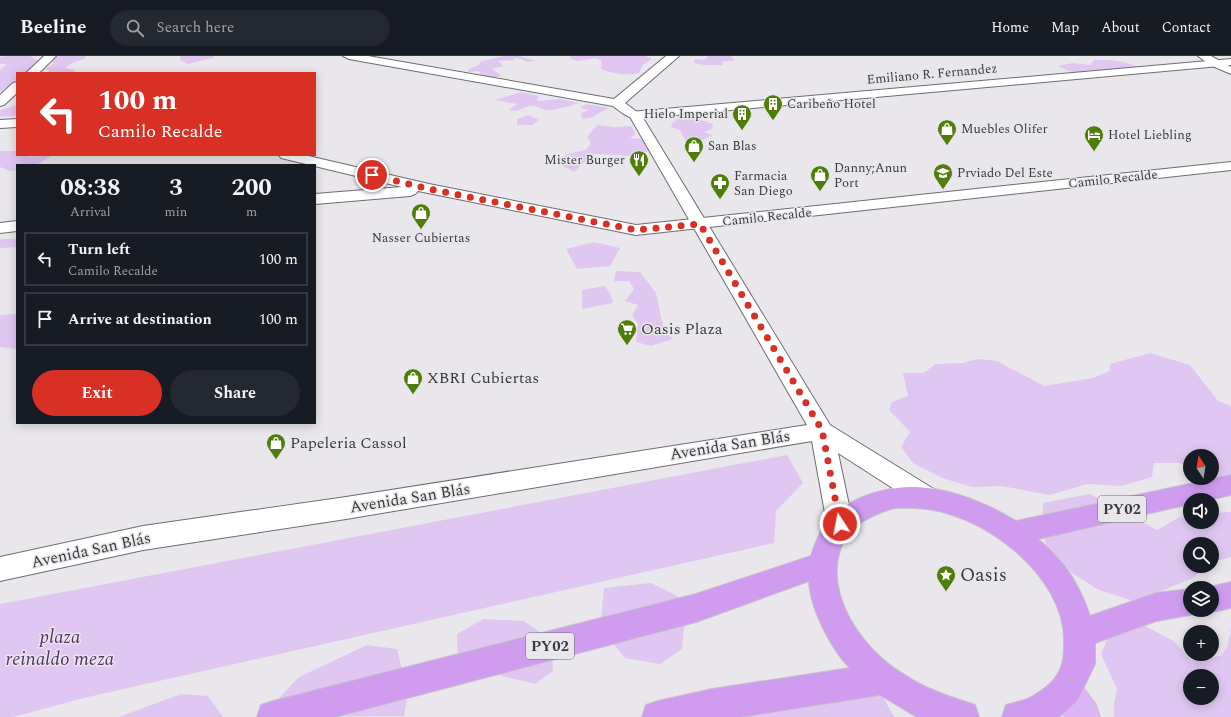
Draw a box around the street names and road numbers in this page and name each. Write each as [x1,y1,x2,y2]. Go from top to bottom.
street label: Emiliano R. Fernandez [866,58,998,90]
street label: Camilo Recalde [1067,164,1159,194]
street label: Camilo Recalde [721,202,813,232]
street label: Avenida San Blás [668,424,792,466]
street label: Avenida San Blás [348,477,472,519]
road number: PY02 [1098,496,1146,522]
street label: Avenida San Blás [29,526,153,574]
road number: PY02 [526,633,574,659]

